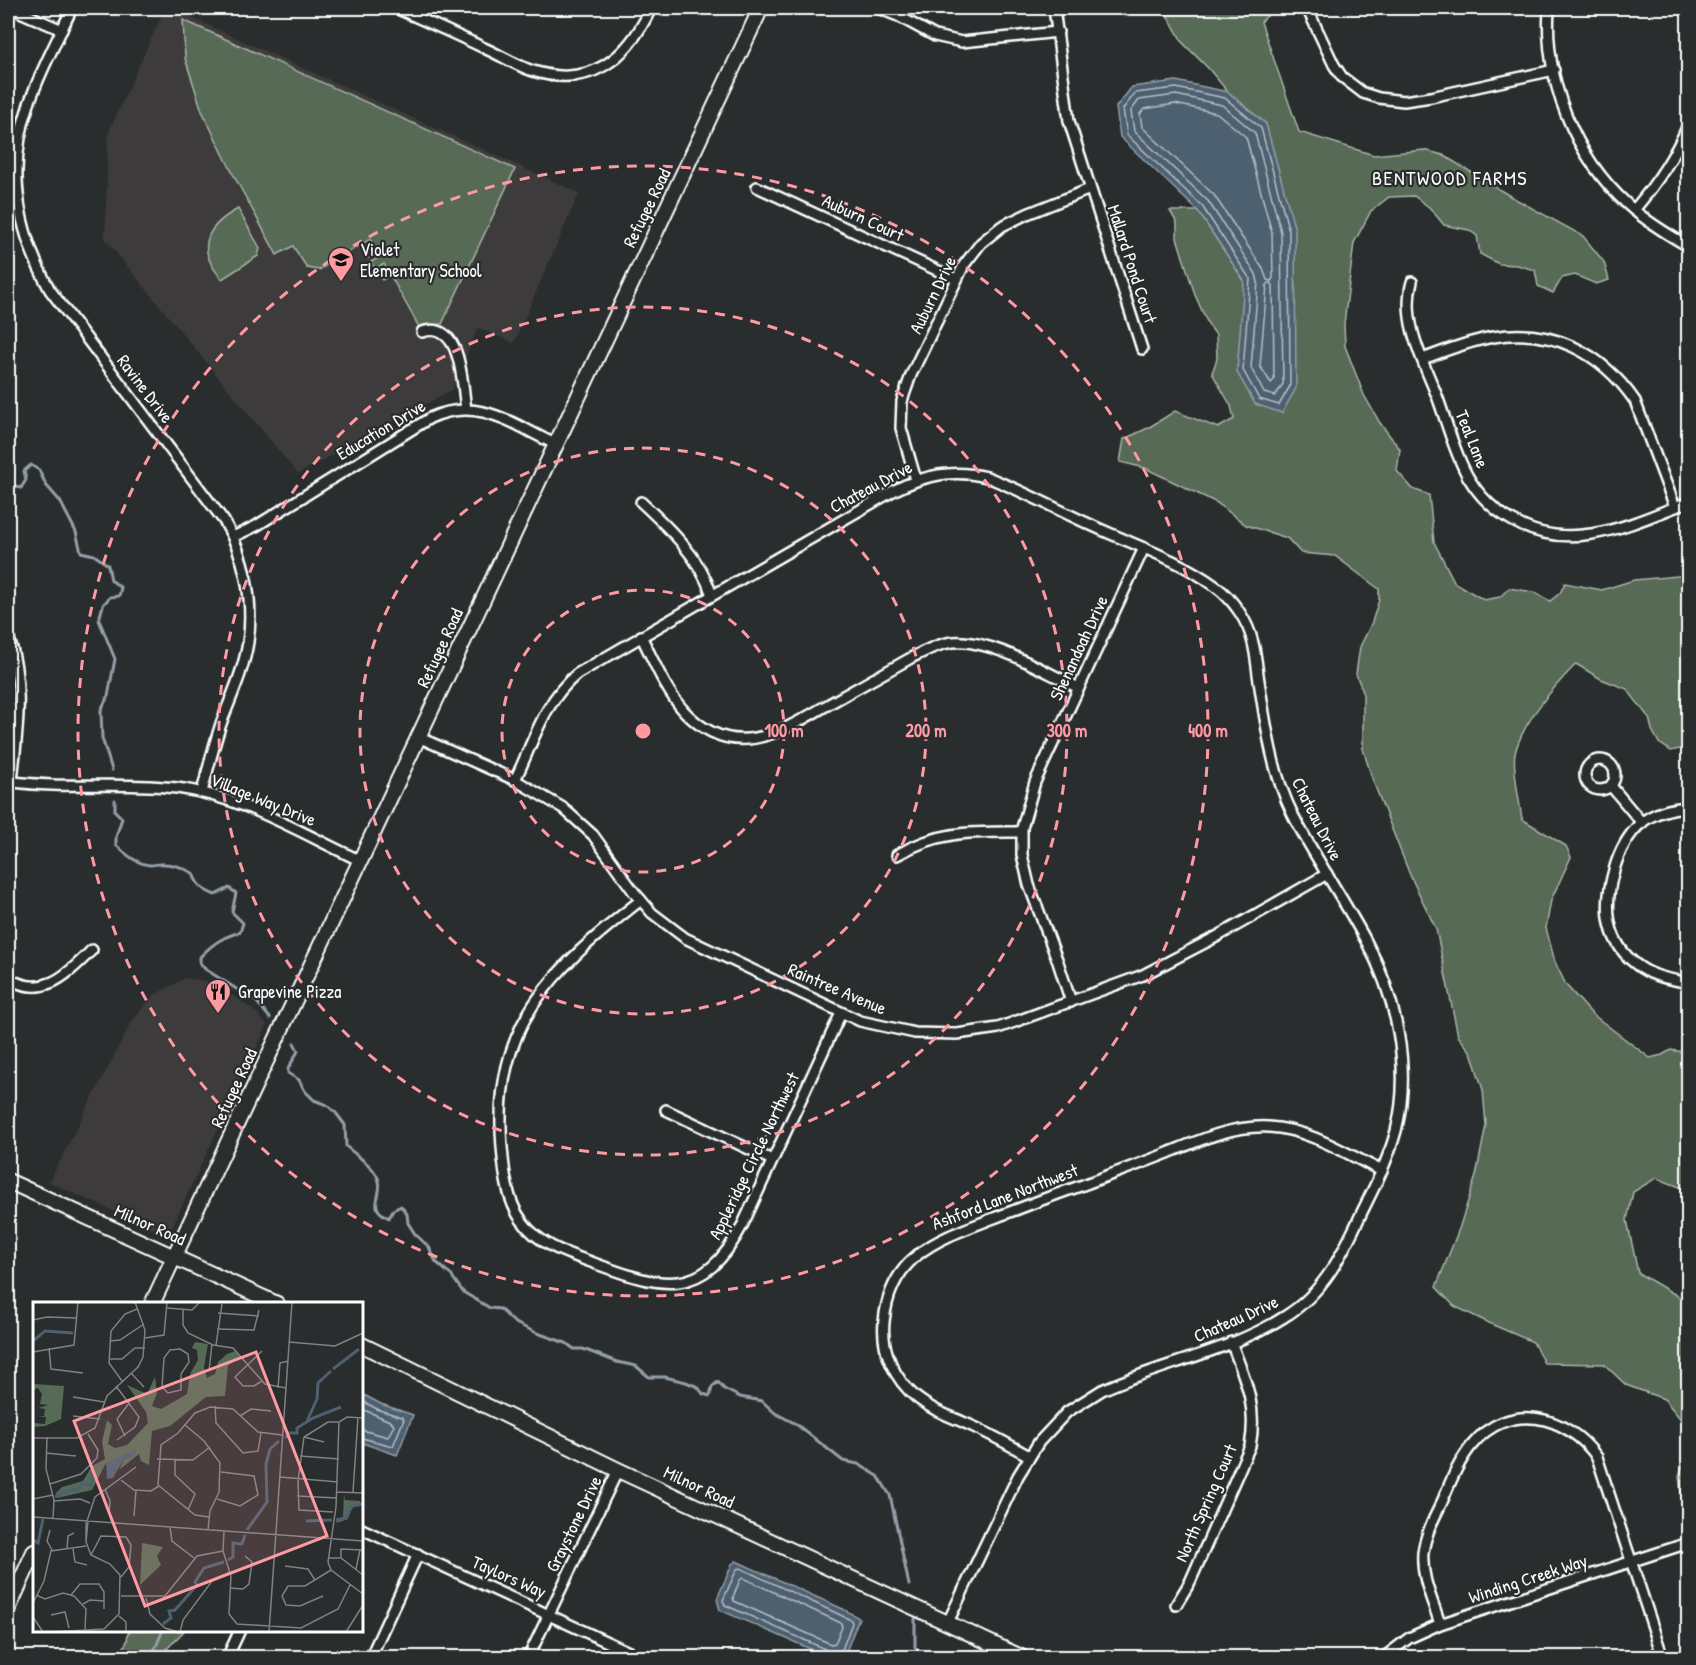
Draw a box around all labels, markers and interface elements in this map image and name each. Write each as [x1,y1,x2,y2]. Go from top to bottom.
street label: Refugee Road [617,164,676,251]
district label: BENTWOOD FARMS [1372,164,1528,191]
street label: Auburn Court [818,188,909,248]
street label: Mallard Pond Court [1102,201,1164,327]
place label: Violet Elementary School [360,237,482,283]
school or university icon: Violet Elementary School [326,245,356,283]
street label: Auburn Drive [903,252,962,338]
street label: Ravine Drive [111,349,179,428]
street label: Education Drive [332,393,430,466]
street label: Teal Lane [1450,406,1495,472]
street label: Chateau Drive [825,454,916,519]
street label: Shenandoah Drive [1043,591,1114,704]
street label: Refugee Road [410,604,469,692]
text: 100 m [764,718,804,743]
text: 200 m [906,718,946,743]
text: 300 m [1047,718,1087,743]
text: 400 m [1188,718,1228,743]
centre of rings [633,721,653,741]
street label: Village Way Drive [207,767,320,832]
street label: Chateau Drive [1286,773,1349,865]
street label: Raintree Avenue [784,957,890,1020]
restaurant icon: Grapevine Pizza [203,977,233,1015]
place label: Grapevine Pizza [238,979,341,1004]
street label: Refugee Road [204,1044,263,1132]
street label: Appleridge Circle Northwest [702,1067,805,1244]
street label: Ashford Lane Northwest [928,1157,1082,1236]
street label: Milnor Road [111,1198,190,1251]
street label: Chateau Drive [1190,1289,1282,1348]
inset map [33,1302,363,1632]
street label: North Spring Court [1168,1439,1243,1566]
street label: Milnor Road [660,1459,739,1514]
street label: Graystone Drive [540,1472,608,1576]
street label: Winding Creek Way [1465,1548,1591,1609]
street label: Taylors Way [468,1549,551,1604]

